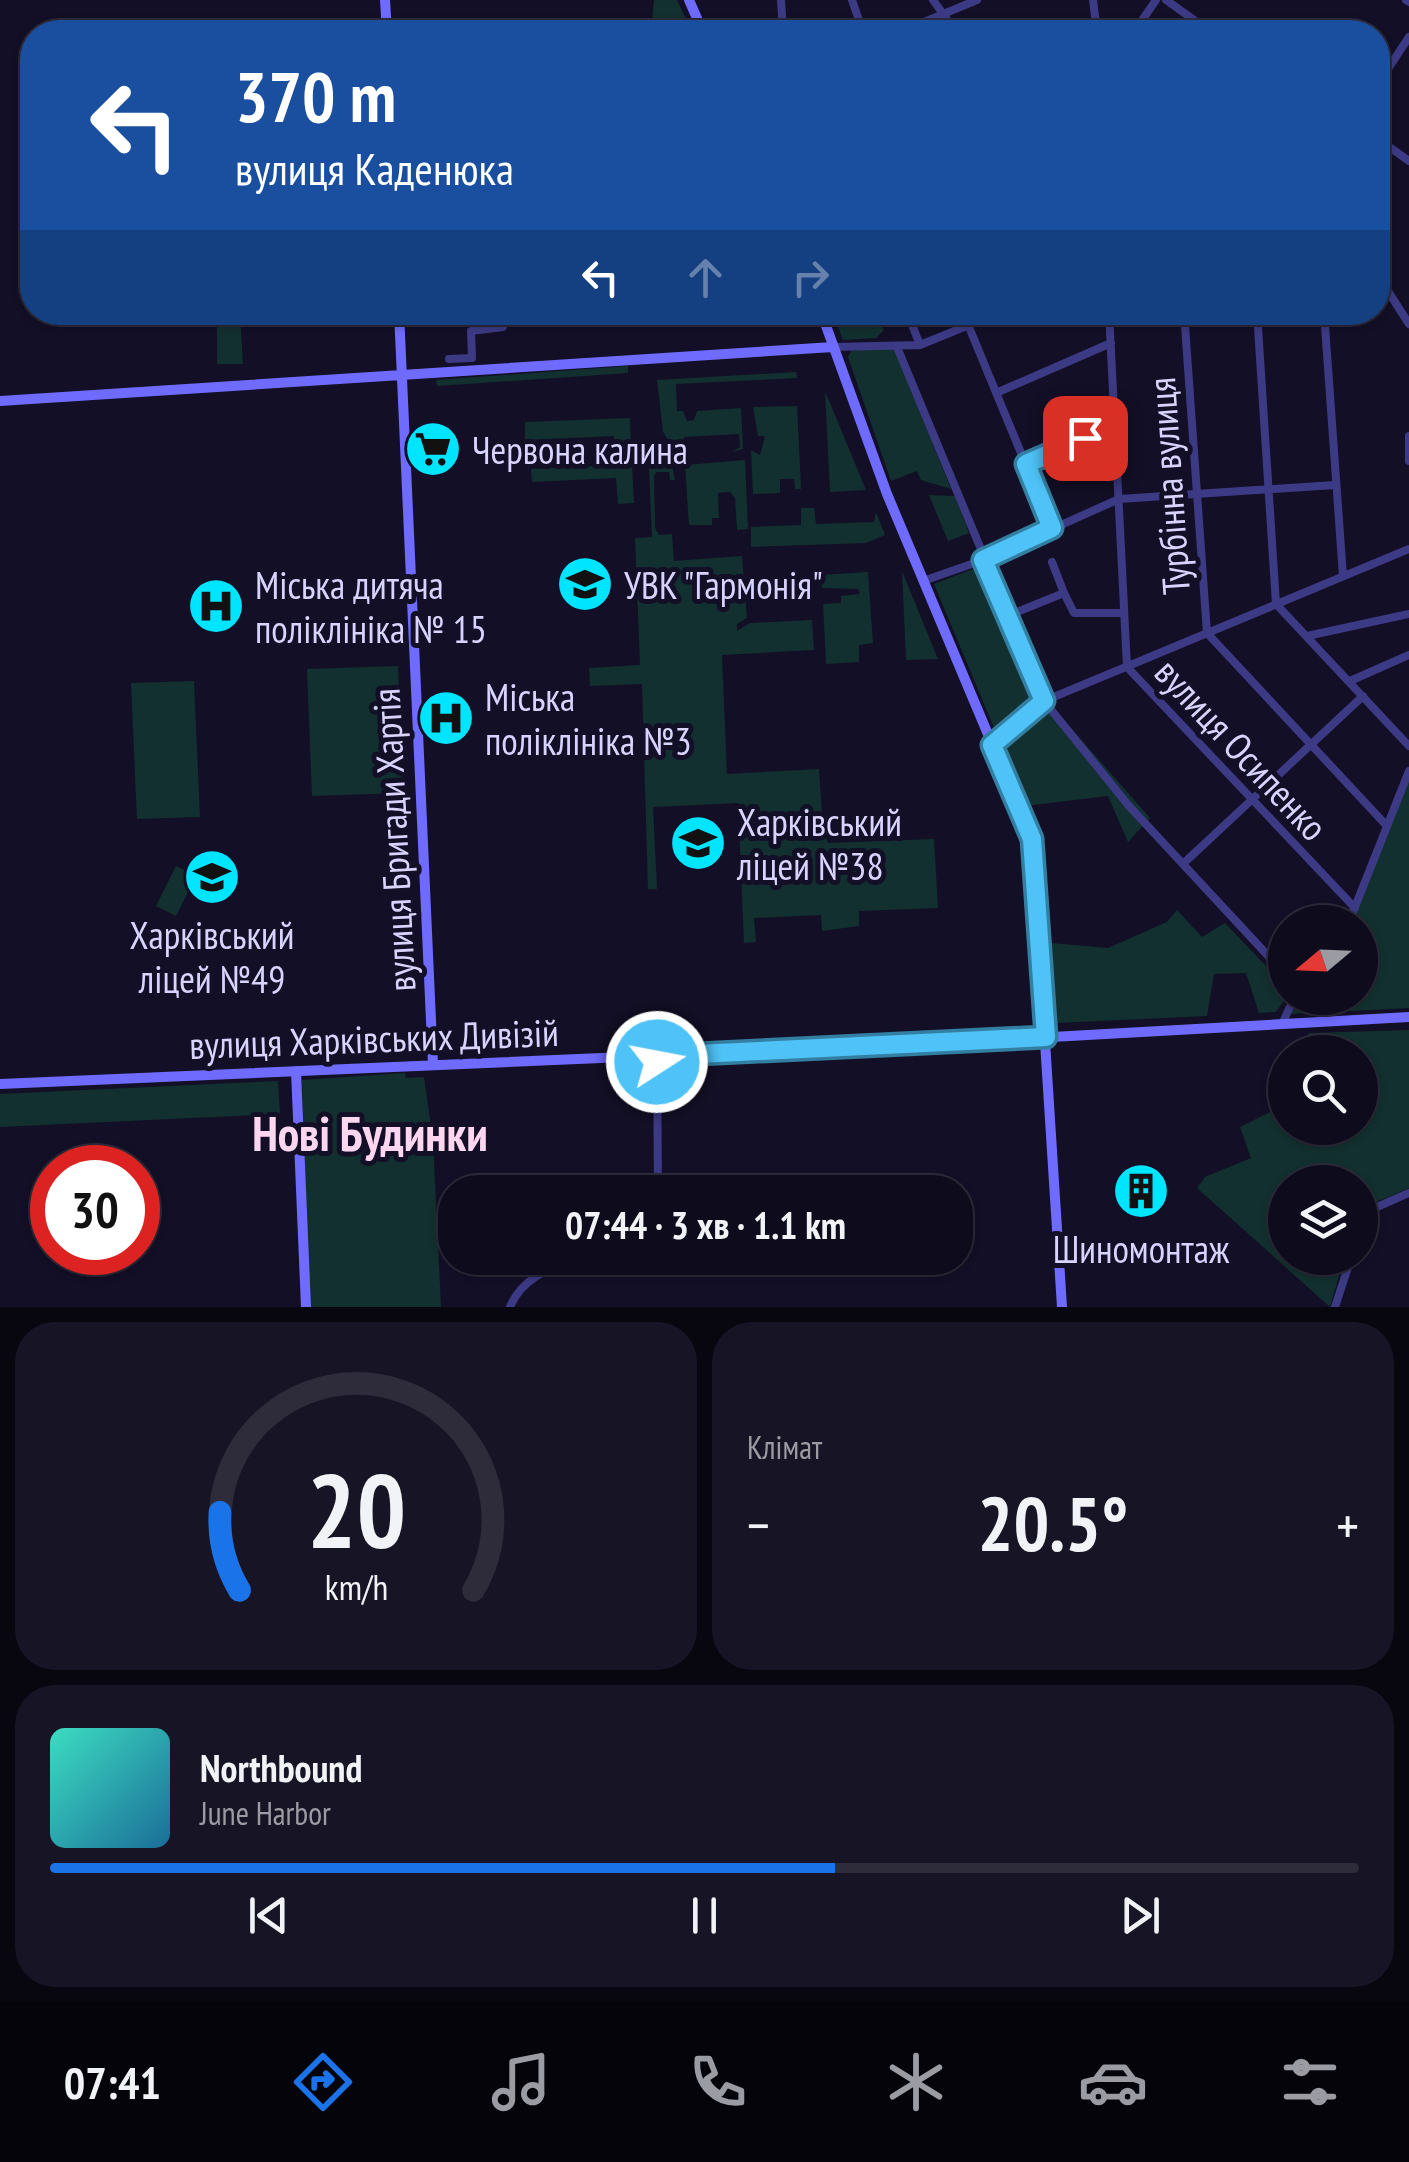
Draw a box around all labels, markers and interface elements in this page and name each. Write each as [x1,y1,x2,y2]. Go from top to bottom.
text: 370 m [235,51,396,141]
icon: left [70,60,200,190]
text: вулиця Каденюка [235,139,514,197]
icon: left [573,250,628,305]
icon: ahead [678,250,733,305]
icon: right [783,250,838,305]
street label: Турбінна вулиця [1136,376,1200,596]
pin [1043,396,1128,481]
icon: arrive [1058,411,1113,466]
supermarket icon: Червона калина [403,419,463,479]
place label: Червона калина [472,425,688,474]
school or university icon: УВК "Гармонія" [555,554,615,614]
place label: Міська дитяча поліклініка № 15 [255,560,487,653]
place label: УВК "Гармонія" [624,560,823,609]
hospital icon: Міська дитяча поліклініка № 15 [186,576,246,636]
street label: вулиця Осипенко [1145,648,1339,850]
place label: Міська поліклініка №3 [485,672,692,765]
street label: вулиця Бригади Хартія [361,687,425,993]
hospital icon: Міська поліклініка №3 [416,688,476,748]
place label: Харківський ліцей №38 [736,797,902,890]
school or university icon: Харківський ліцей №38 [668,813,728,873]
school or university icon: Харківський ліцей №49 [182,847,242,907]
north arrow [1268,905,1378,1015]
map controls [1268,905,1378,1275]
place label: Харківський ліцей №49 [130,910,294,1003]
street label: вулиця Харківських Дивізій [188,1007,560,1069]
position arrow [605,1010,709,1114]
button: search [1268,1035,1378,1145]
district label: Нові Будинки [252,1102,488,1164]
speed limit sign: 30 [30,1145,160,1275]
building icon: Шиномонтаж [1111,1161,1171,1221]
button: layers [1268,1165,1378,1275]
text: 07:44 · 3 хв · 1.1 km [565,1200,846,1249]
place label: Шиномонтаж [1053,1224,1230,1273]
text: Клімат [747,1426,822,1468]
text: 20 [306,1442,406,1577]
text: 20.5° [978,1475,1128,1572]
text: − [747,1489,770,1560]
text: + [1336,1489,1359,1560]
text: km/h [324,1564,388,1610]
text: Northbound [200,1743,362,1792]
text: June Harbor [200,1792,331,1834]
icon: previous [241,1888,296,1943]
icon: pause [677,1888,732,1943]
icon: next [1113,1888,1168,1943]
icon: directions [288,2047,358,2117]
icon: music [486,2047,556,2117]
icon: phone [683,2047,753,2117]
icon: climate [881,2047,951,2117]
icon: car [1078,2047,1148,2117]
icon: filters [1275,2047,1345,2117]
text: 07:41 [64,2053,161,2111]

